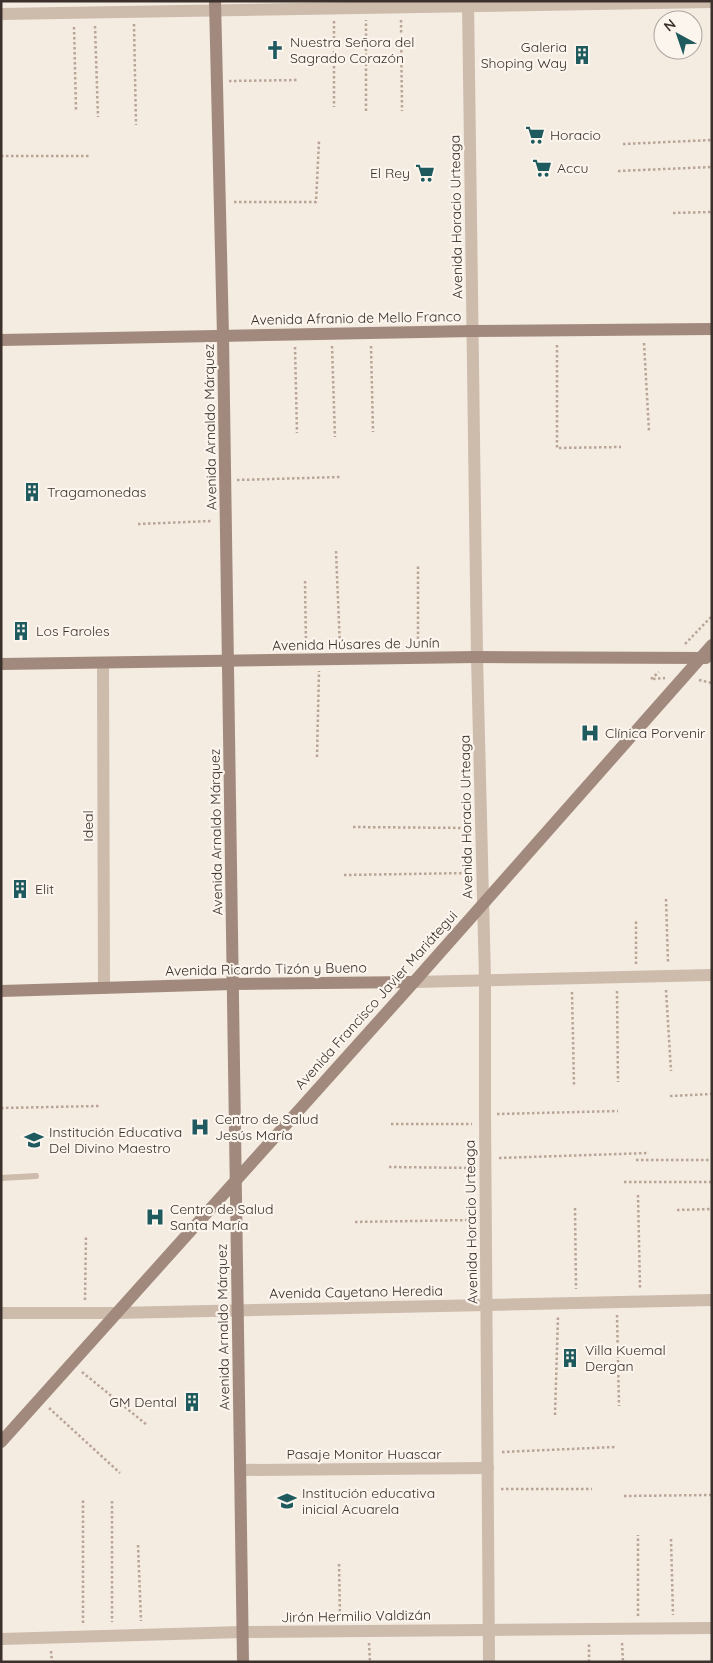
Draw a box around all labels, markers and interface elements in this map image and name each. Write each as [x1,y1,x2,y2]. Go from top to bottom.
north arrow [653,10,703,60]
text: N [660,15,679,35]
place label: Nuestra Señora del Sagrado Corazón [290,33,414,67]
place label: Galeria Shoping Way [481,38,567,72]
church icon: Nuestra Señora del Sagrado Corazón [264,39,286,61]
building icon: Galeria Shoping Way [571,44,593,66]
supermarket icon: Horacio [524,124,546,146]
place label: Horacio [550,126,601,144]
street label: Avenida Horacio Urteaga [446,135,466,299]
supermarket icon: Accu [531,157,553,179]
place label: Accu [557,159,589,177]
supermarket icon: El Rey [414,162,436,184]
place label: El Rey [370,164,410,182]
street label: Avenida Afranio de Mello Franco [251,307,461,329]
street label: Avenida Arnaldo Márquez [200,343,220,511]
building icon: Tragamonedas [21,481,43,503]
place label: Tragamonedas [47,483,146,501]
building icon: Los Faroles [10,620,32,642]
place label: Los Faroles [36,622,110,640]
street label: Avenida Húsares de Junín [272,634,440,654]
hospital icon: Clínica Porvenir [579,722,601,744]
place label: Clínica Porvenir [605,724,706,742]
street label: Avenida Horacio Urteaga [456,735,476,899]
street label: Avenida Arnaldo Márquez [206,748,226,916]
street label: Ideal [79,810,97,842]
building icon: Elit [9,878,31,900]
place label: Elit [35,880,54,898]
street label: Avenida Francisco Javier Mariátegui [291,907,461,1093]
street label: Avenida Ricardo Tizón y Bueno [165,958,367,980]
place label: Centro de Salud Jesús María [215,1110,318,1144]
hospital icon: Centro de Salud Jesús María [189,1116,211,1138]
place label: Institución Educativa Del Divino Maestro [49,1123,182,1157]
school or university icon: Institución Educativa Del Divino Maestro [23,1129,45,1151]
street label: Avenida Horacio Urteaga [461,1140,481,1304]
place label: Centro de Salud Santa María [170,1200,273,1234]
hospital icon: Centro de Salud Santa María [144,1206,166,1228]
street label: Avenida Arnaldo Márquez [213,1243,233,1411]
street label: Avenida Cayetano Heredia [269,1281,443,1303]
place label: Villa Kuemal Dergan [585,1341,666,1375]
building icon: Villa Kuemal Dergan [559,1347,581,1369]
building icon: GM Dental [181,1391,203,1413]
place label: GM Dental [109,1393,177,1411]
street label: Pasaje Monitor Huascar [286,1445,442,1463]
place label: Institución educativa inicial Acuarela [302,1484,435,1518]
school or university icon: Institución educativa inicial Acuarela [276,1490,298,1512]
street label: Jirón Hermilio Valdizán [281,1606,431,1626]

